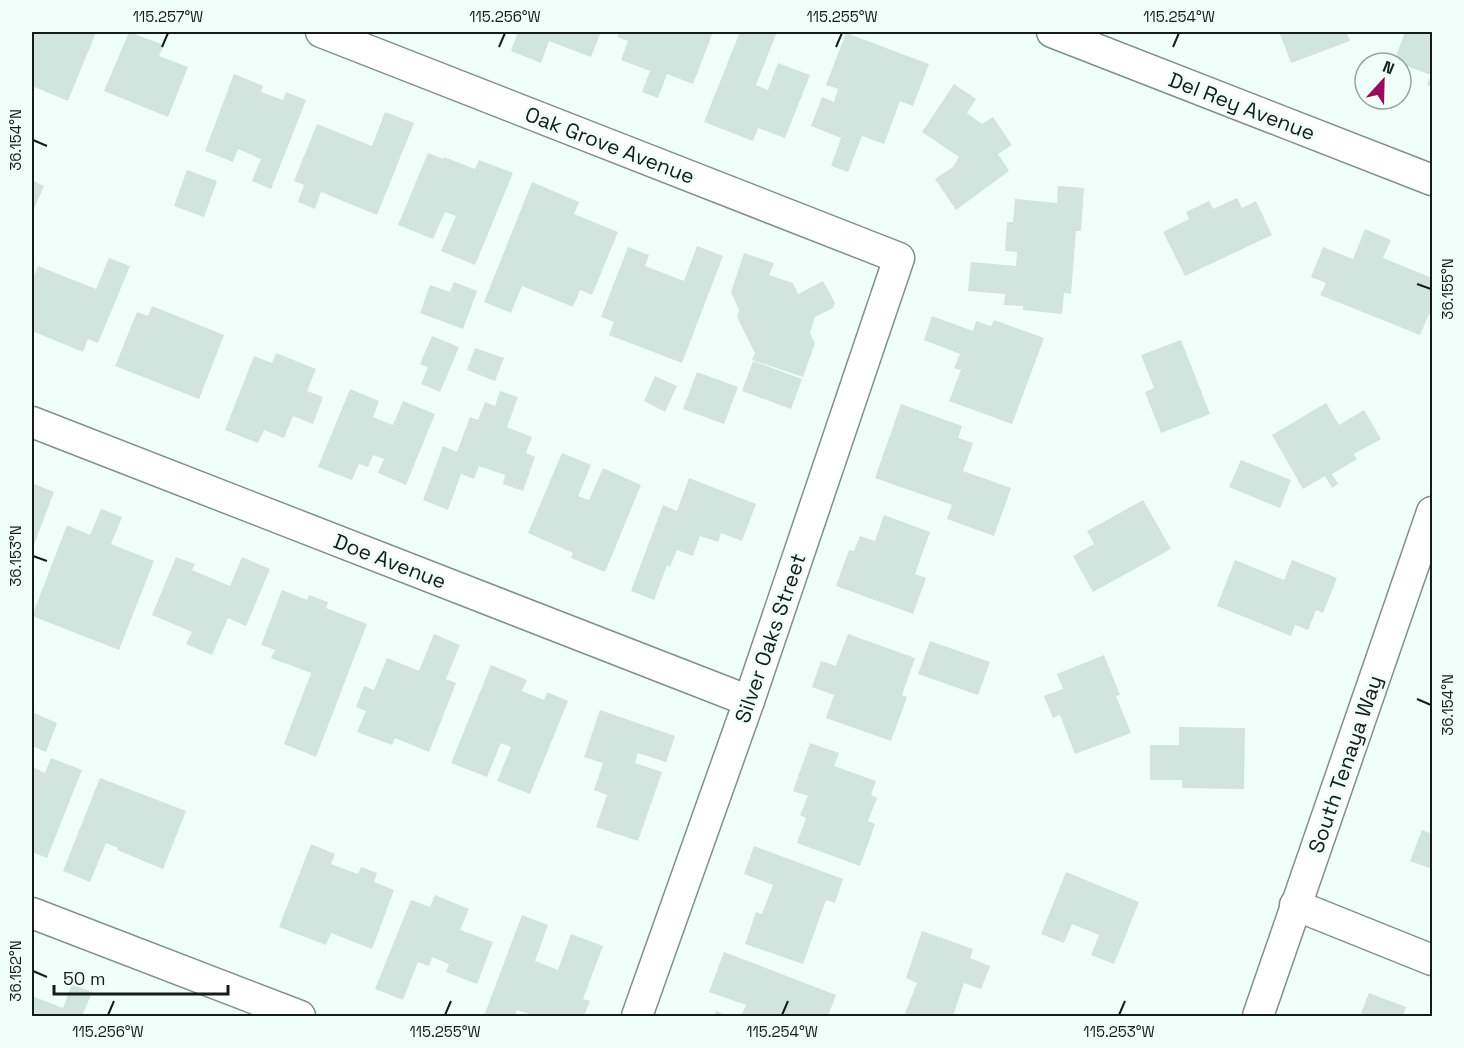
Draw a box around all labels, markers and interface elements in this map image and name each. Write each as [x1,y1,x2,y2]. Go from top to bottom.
text: 115.257°W [133,7,203,26]
text: 115.256°W [469,7,541,26]
text: 115.255°W [806,7,878,26]
text: 115.254°W [1143,7,1215,26]
north arrow [1353,51,1413,111]
text: N [1380,56,1397,79]
street label: Del Rey Avenue [1165,66,1319,146]
street label: Oak Grove Avenue [521,100,699,190]
text: 36.154°N [6,109,25,171]
text: 36.155°N [1438,258,1457,320]
text: 36.153°N [6,525,25,587]
street label: Doe Avenue [330,527,450,595]
street label: Silver Oaks Street [728,550,812,726]
street label: South Tenaya Way [1302,671,1388,857]
text: 36.154°N [1438,674,1457,736]
text: 36.152°N [6,940,25,1002]
scale bar [54,958,228,996]
text: 50 m [63,967,105,990]
text: 115.256°W [72,1022,144,1041]
text: 115.255°W [409,1022,481,1041]
text: 115.254°W [746,1022,818,1041]
text: 115.253°W [1083,1022,1155,1041]

